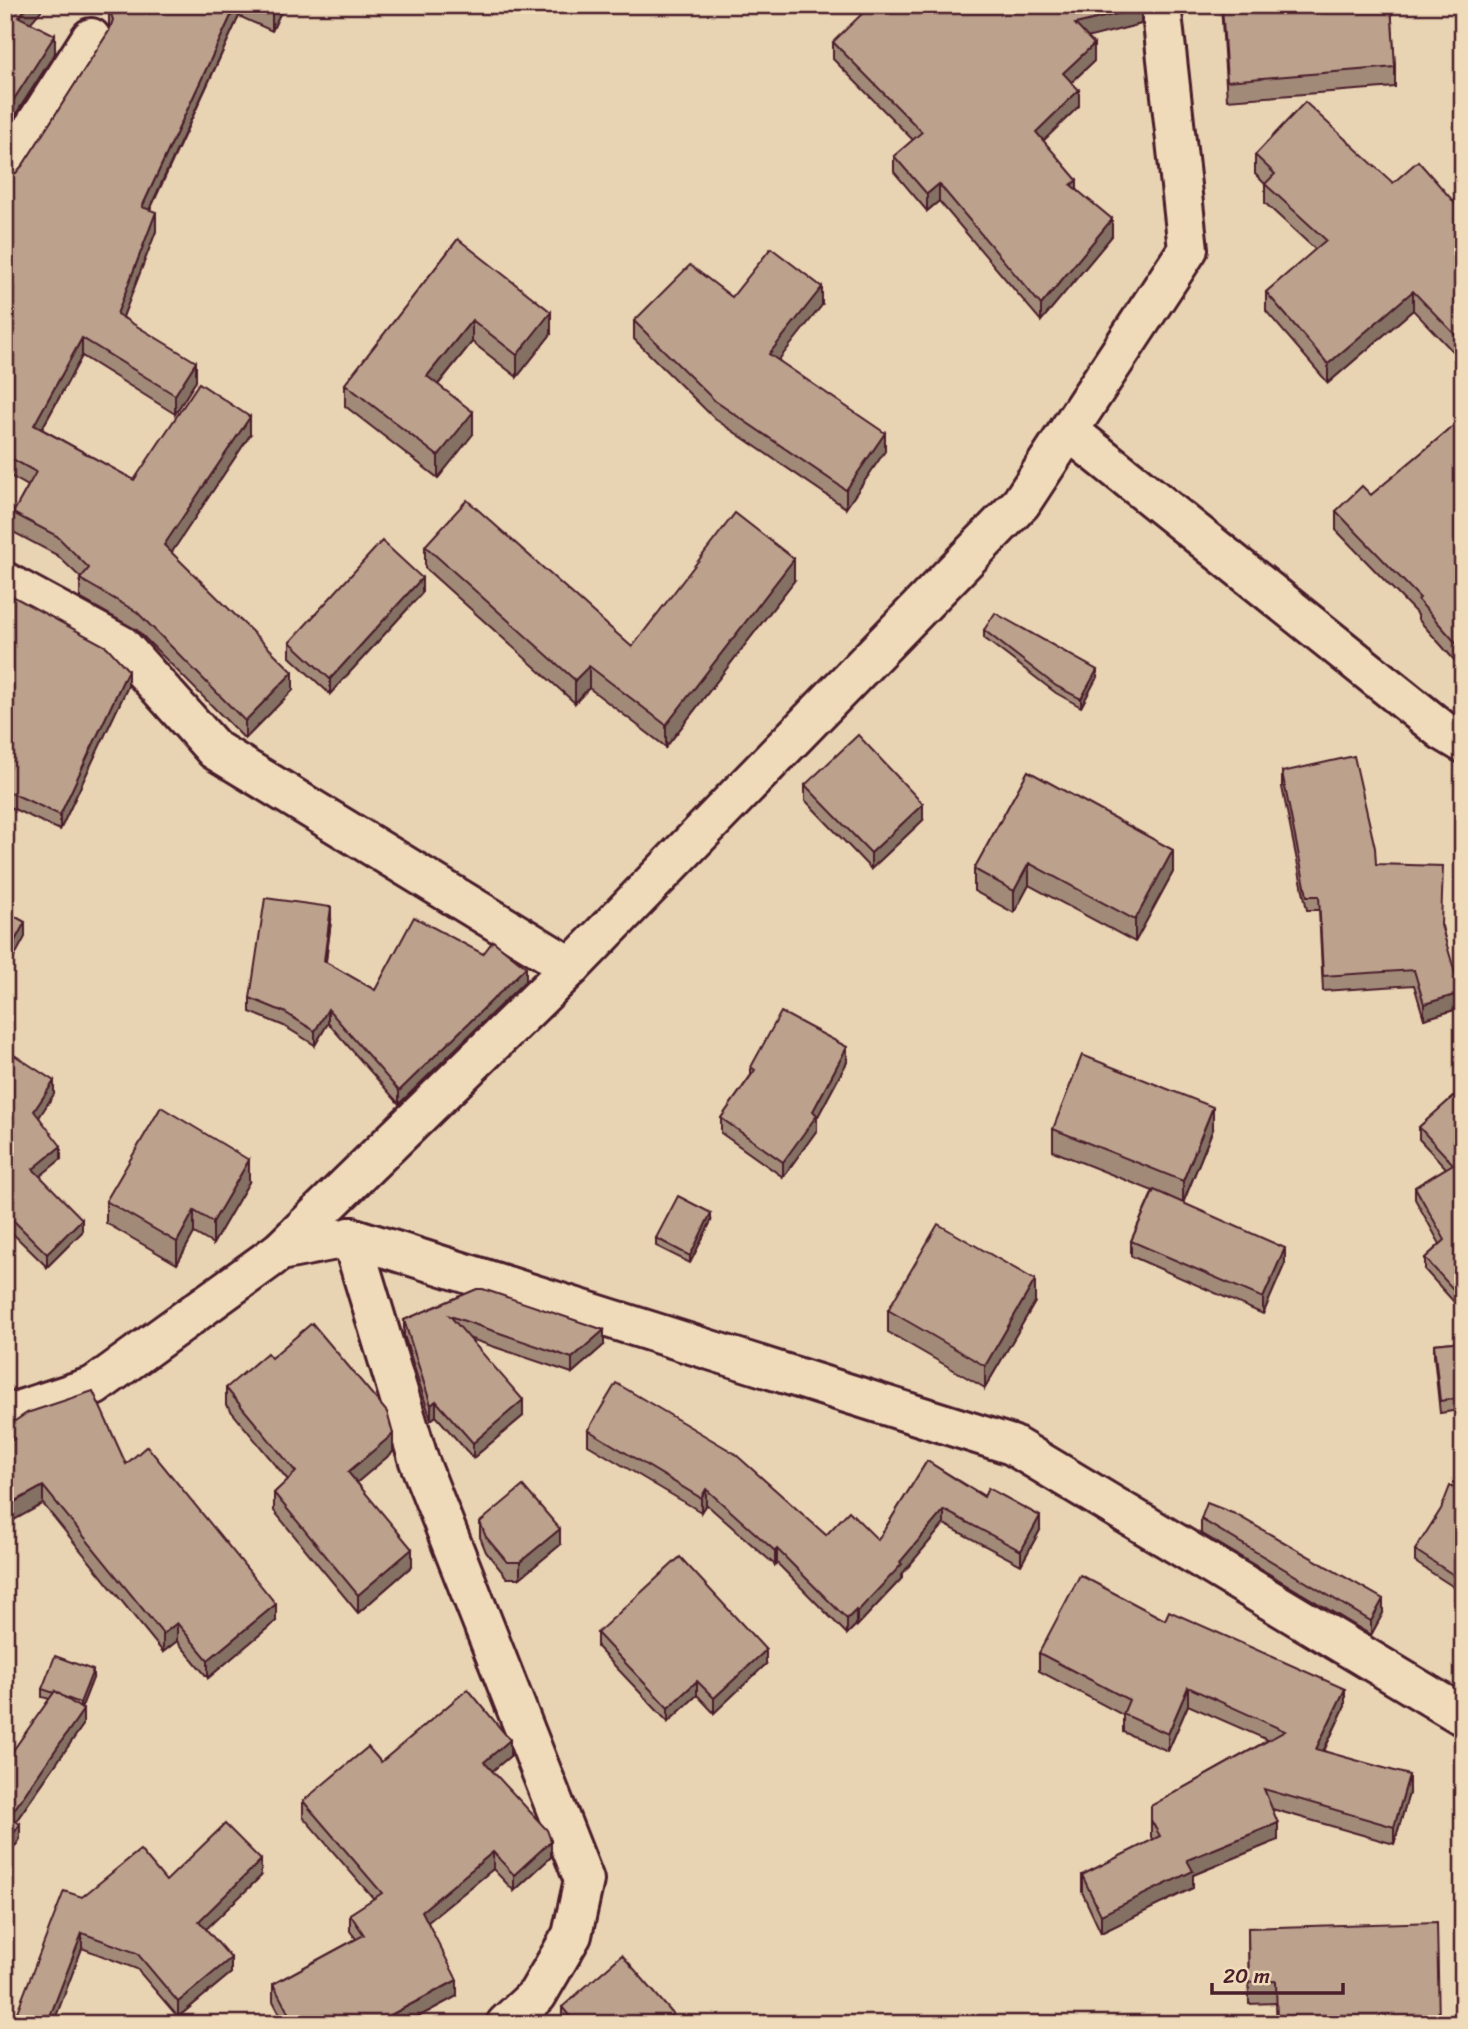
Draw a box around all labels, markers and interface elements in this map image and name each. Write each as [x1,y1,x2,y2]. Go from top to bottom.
scale bar [1212,1952,1344,1996]
text: 20 m [1223,1957,1270,1995]

